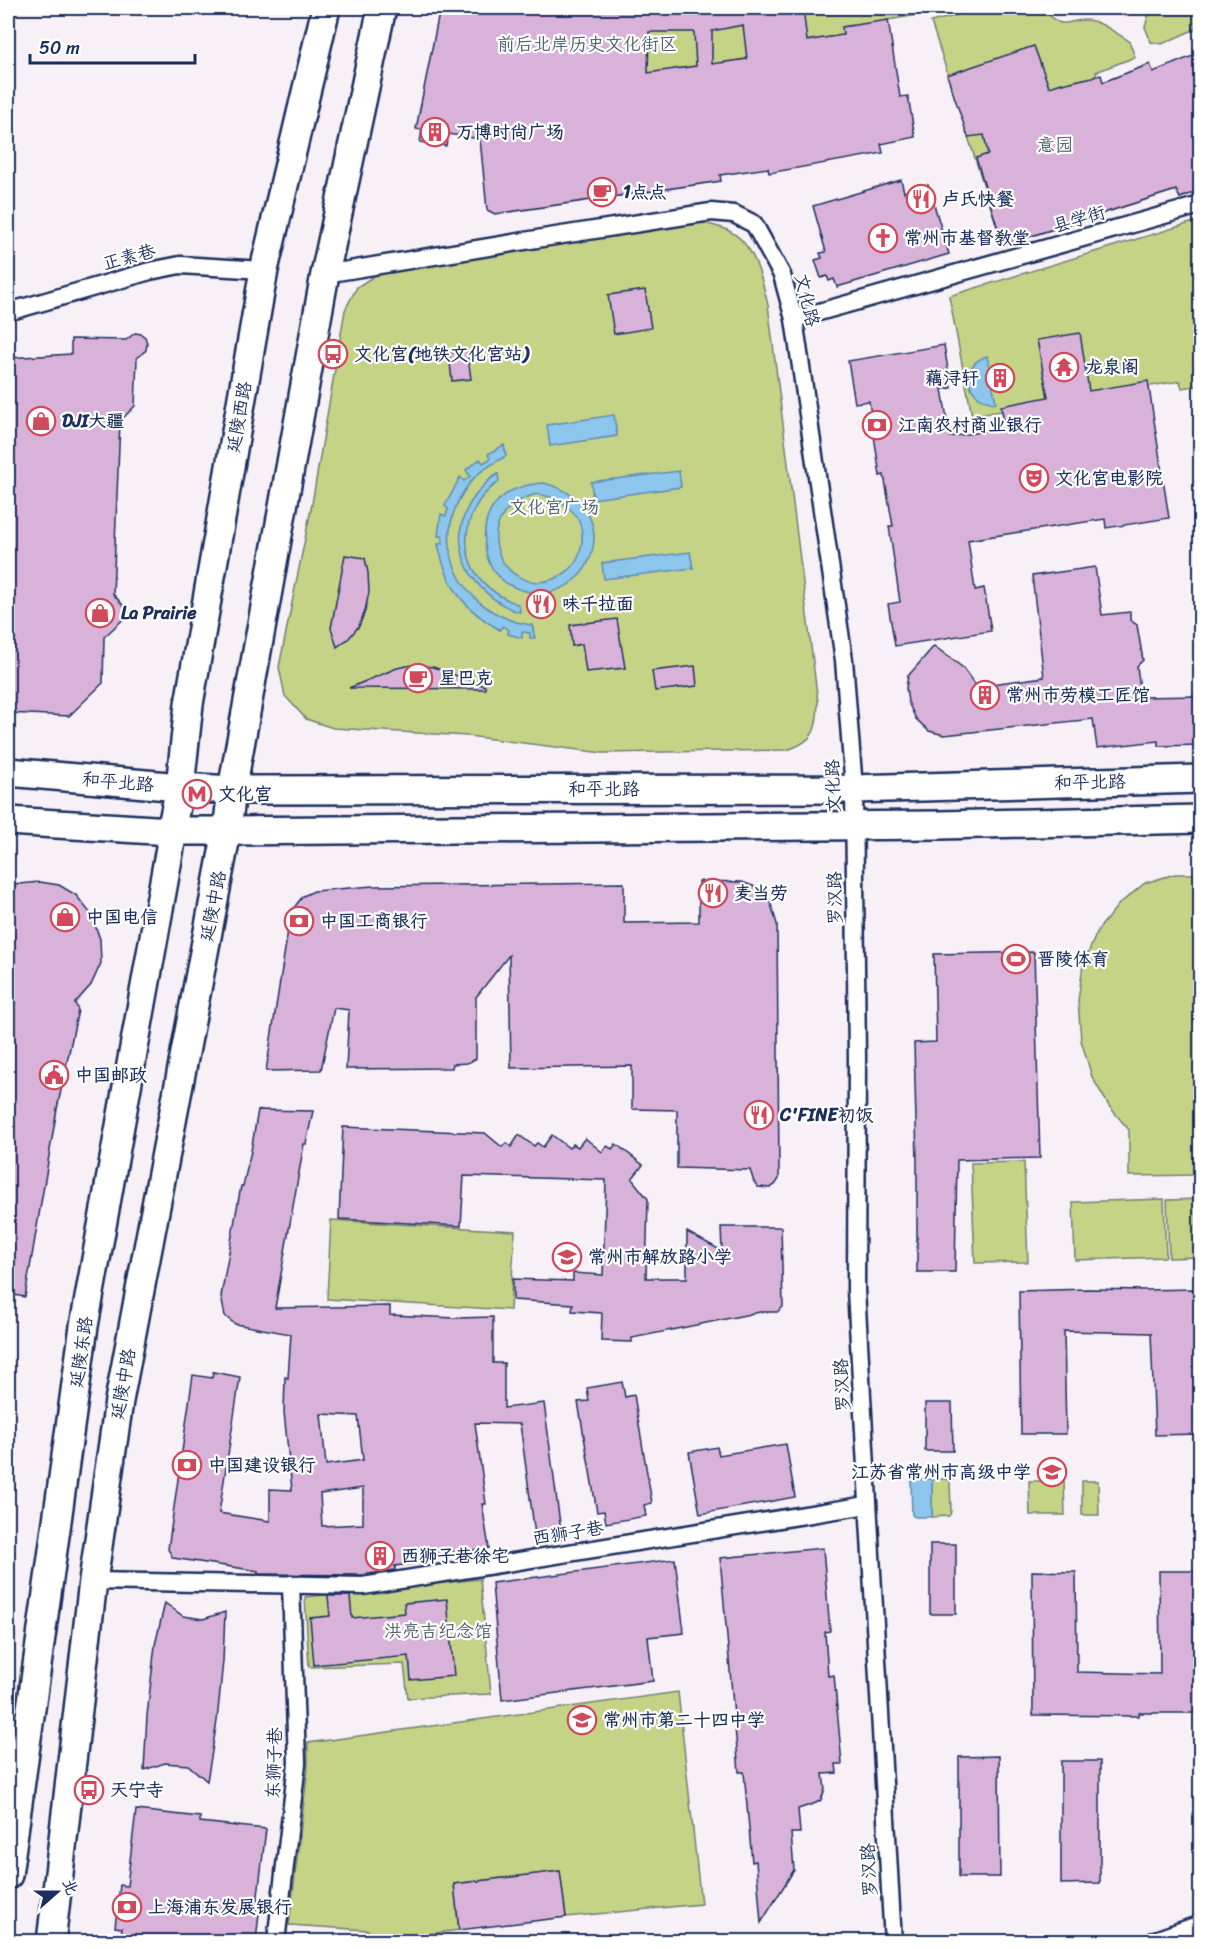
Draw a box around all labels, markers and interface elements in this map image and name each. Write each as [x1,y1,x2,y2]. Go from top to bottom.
scale bar [30,27,195,65]
park label: 前后北岸历史文化街区 [497,28,677,60]
text: 50 m [39,32,80,64]
building icon: 万博时尚广场 [419,116,451,148]
place label: 万博时尚广场 [456,116,564,148]
park label: 意园 [1037,129,1073,161]
cafe icon: 1点点 [586,176,618,208]
place label: 1点点 [623,176,667,208]
restaurant icon: 卢氏快餐 [905,183,937,215]
place label: 卢氏快餐 [942,183,1014,215]
street label: 县学街 [1049,196,1109,242]
church icon: 常州市基督教堂 [867,222,899,254]
place label: 常州市基督教堂 [904,222,1030,254]
street label: 正素巷 [99,235,159,279]
street label: 文化路 [785,270,829,330]
bus stop icon: 文化宫(地铁文化宫站) [317,338,349,370]
place label: 文化宫(地铁文化宫站) [354,338,530,370]
temple icon: 龙泉阁 [1048,351,1080,383]
place label: 龙泉阁 [1085,351,1139,383]
place label: 藕浔轩 [925,362,979,394]
building icon: 藕浔轩 [984,362,1016,394]
street label: 延陵西路 [217,379,261,455]
shop icon: DJI大疆 [25,405,57,437]
place label: DJI大疆 [62,405,124,437]
bank icon: 江南农村商业银行 [861,409,893,441]
place label: 江南农村商业银行 [898,409,1042,441]
theatre icon: 文化宫电影院 [1018,462,1050,494]
place label: 文化宫电影院 [1055,462,1163,494]
park label: 文化宫广场 [509,491,599,523]
restaurant icon: 味千拉面 [525,588,557,620]
place label: 味千拉面 [562,588,634,620]
shop icon: La Prairie [84,597,116,629]
place label: La Prairie [121,597,197,629]
cafe icon: 星巴克 [402,662,434,694]
place label: 星巴克 [439,662,493,694]
building icon: 常州市劳模工匠馆 [969,679,1001,711]
place label: 常州市劳模工匠馆 [1006,679,1150,711]
street label: 文化路 [816,758,850,814]
street label: 和平北路 [81,763,155,801]
street label: 和平北路 [1054,765,1126,799]
street label: 和平北路 [568,773,640,805]
metro station icon: 文化宫 [181,778,213,810]
place label: 文化宫 [218,778,272,810]
street label: 延陵中路 [190,868,236,944]
street label: 罗汉路 [819,871,851,925]
restaurant icon: 麦当劳 [697,877,729,909]
place label: 麦当劳 [734,877,788,909]
shop icon: 中国电信 [49,901,81,933]
place label: 中国电信 [86,901,158,933]
bank icon: 中国工商银行 [283,905,315,937]
place label: 中国工商银行 [320,905,428,937]
sports icon: 晋陵体育 [1000,943,1032,975]
place label: 晋陵体育 [1037,943,1109,975]
public building icon: 中国邮政 [38,1059,70,1091]
place label: 中国邮政 [75,1059,147,1091]
restaurant icon: C'FINE初饭 [743,1099,775,1131]
place label: C'FINE初饭 [779,1099,874,1131]
school or university icon: 常州市解放路小学 [551,1241,583,1273]
place label: 常州市解放路小学 [588,1241,732,1273]
street label: 延陵东路 [60,1314,102,1390]
street label: 延陵中路 [101,1346,145,1422]
street label: 罗汉路 [825,1357,859,1413]
bank icon: 中国建设银行 [171,1449,203,1481]
place label: 中国建设银行 [208,1449,316,1481]
place label: 江苏省常州市高级中学 [851,1456,1031,1488]
school or university icon: 江苏省常州市高级中学 [1036,1456,1068,1488]
street label: 西狮子巷 [530,1512,606,1554]
building icon: 西狮子巷徐宅 [364,1540,396,1572]
place label: 西狮子巷徐宅 [401,1540,509,1572]
park label: 洪亮吉纪念馆 [384,1615,492,1647]
school or university icon: 常州市第二十四中学 [566,1704,598,1736]
place label: 常州市第二十四中学 [603,1704,765,1736]
street label: 东狮子巷 [257,1726,291,1800]
bus stop icon: 天宁寺 [73,1774,105,1806]
place label: 天宁寺 [110,1774,164,1806]
street label: 罗汉路 [852,1842,886,1898]
north arrow [27,1862,87,1922]
text: 北 [54,1874,87,1899]
bank icon: 上海浦东发展银行 [111,1891,143,1923]
place label: 上海浦东发展银行 [148,1891,292,1923]

